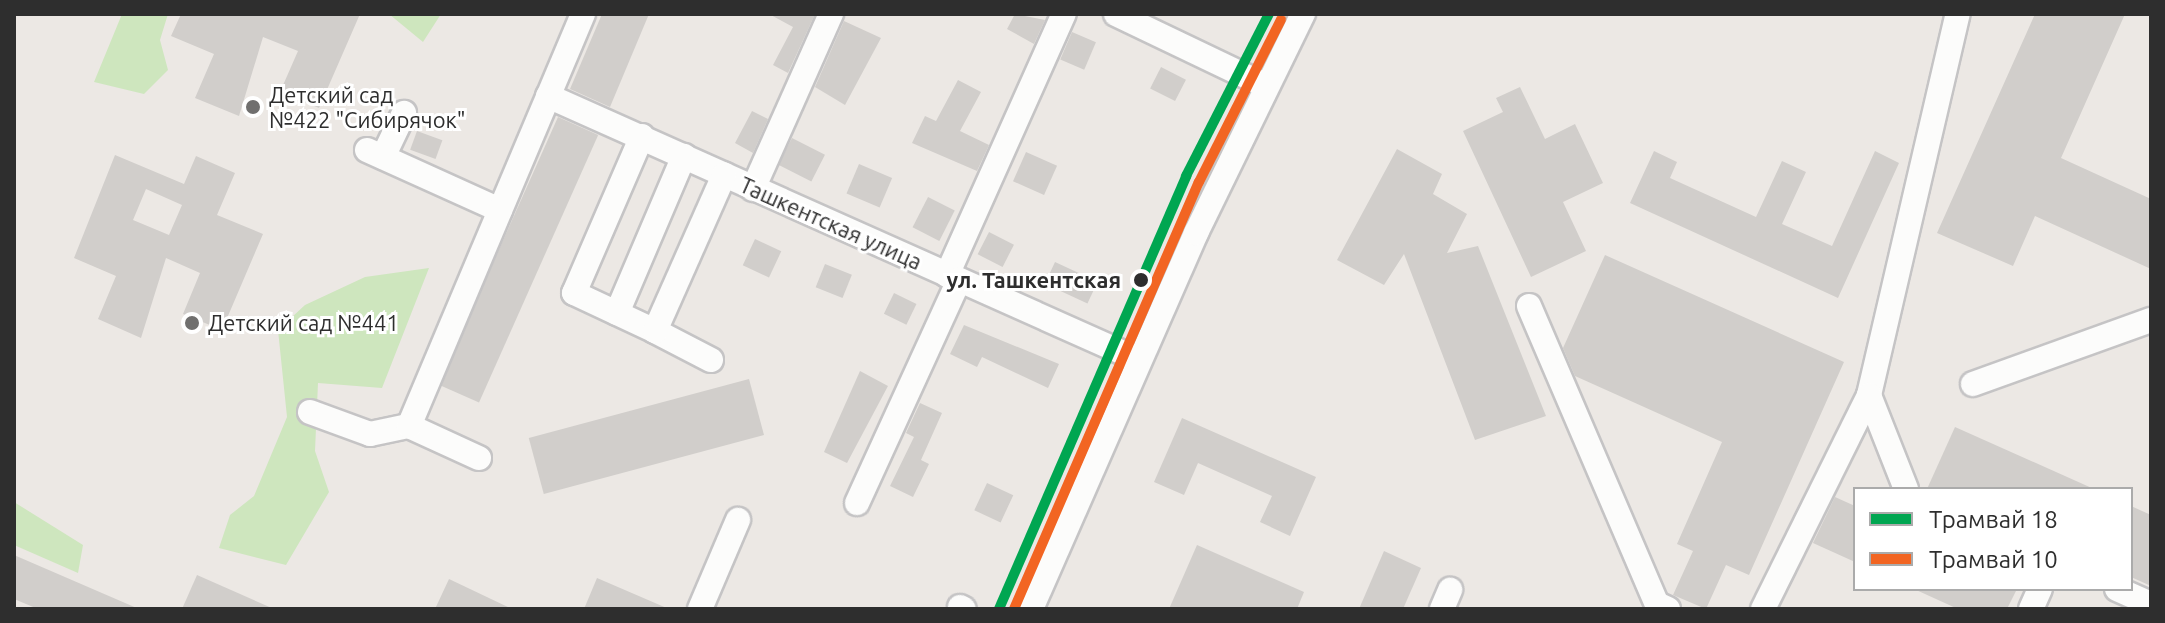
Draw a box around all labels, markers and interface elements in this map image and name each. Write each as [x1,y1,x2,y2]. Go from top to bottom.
place label: Детский сад №422 "Сибирячок" [269,81,466,132]
marker: Детский сад №422 "Сибирячок" [244,98,262,116]
street label: Ташкентская улица [736,171,926,275]
place label: ул. Ташкентская [947,267,1121,293]
marker: ул. Ташкентская [1128,267,1154,293]
place label: Детский сад №441 [208,310,399,336]
marker: Детский сад №441 [183,314,201,332]
legend [1853,487,2133,591]
text: Трамвай 18 [1929,506,2058,533]
text: Трамвай 10 [1929,546,2058,573]

